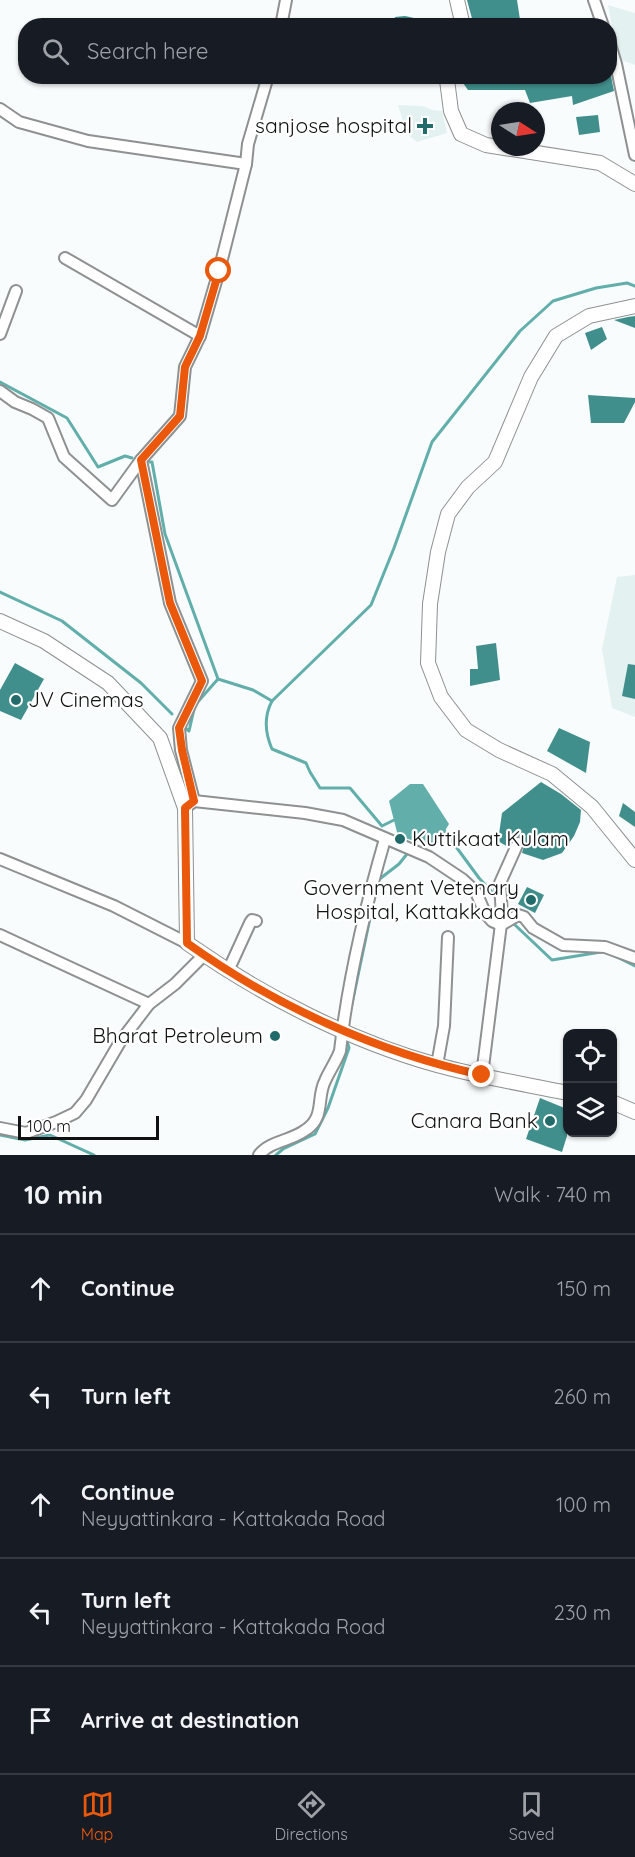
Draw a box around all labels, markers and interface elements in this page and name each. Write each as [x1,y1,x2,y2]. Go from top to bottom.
search box [18,18,617,84]
icon: search [39,35,72,68]
text: Search here [87,37,208,65]
north arrow [491,102,545,156]
place label: sanjose hospital [255,112,412,138]
marker: sanjose hospital [416,117,434,135]
route start [205,257,231,283]
place label: JV Cinemas [28,686,144,712]
marker: JV Cinemas [9,693,23,707]
place label: Kuttikaat Kulam [412,825,569,851]
marker: Kuttikaat Kulam [393,832,407,846]
place label: Government Vetenary Hospital, Kattakkada [304,874,519,924]
marker: Government Vetenary Hospital, Kattakkada [524,893,538,907]
place label: Bharat Petroleum [92,1022,263,1048]
marker: Bharat Petroleum [268,1029,282,1043]
map controls [563,1029,617,1137]
button: locate [563,1029,617,1083]
route end [468,1061,494,1087]
button: layers [563,1083,617,1137]
place label: Canara Bank [411,1107,538,1133]
scale bar [18,1113,159,1140]
marker: Canara Bank [543,1114,557,1128]
text: 100 m [27,1116,71,1136]
text: 10 min [24,1178,103,1211]
text: Walk · 740 m [494,1182,611,1207]
icon: ahead [24,1272,57,1305]
text: Continue [81,1274,175,1302]
text: 150 m [557,1276,611,1301]
icon: left [24,1380,57,1413]
text: Turn left [81,1382,171,1410]
text: 260 m [554,1384,611,1409]
text: Continue [81,1478,175,1506]
icon: ahead [24,1488,57,1521]
text: 100 m [556,1492,611,1517]
text: Neyyattinkara - Kattakada Road [81,1506,385,1531]
text: Turn left [81,1586,171,1614]
icon: left [24,1596,57,1629]
text: 230 m [554,1600,611,1625]
text: Neyyattinkara - Kattakada Road [81,1614,385,1639]
icon: arrive [24,1704,57,1737]
text: Arrive at destination [81,1706,299,1734]
tab: Map [81,1788,114,1844]
tab: Directions [275,1788,348,1844]
tab: Saved [509,1788,554,1844]

